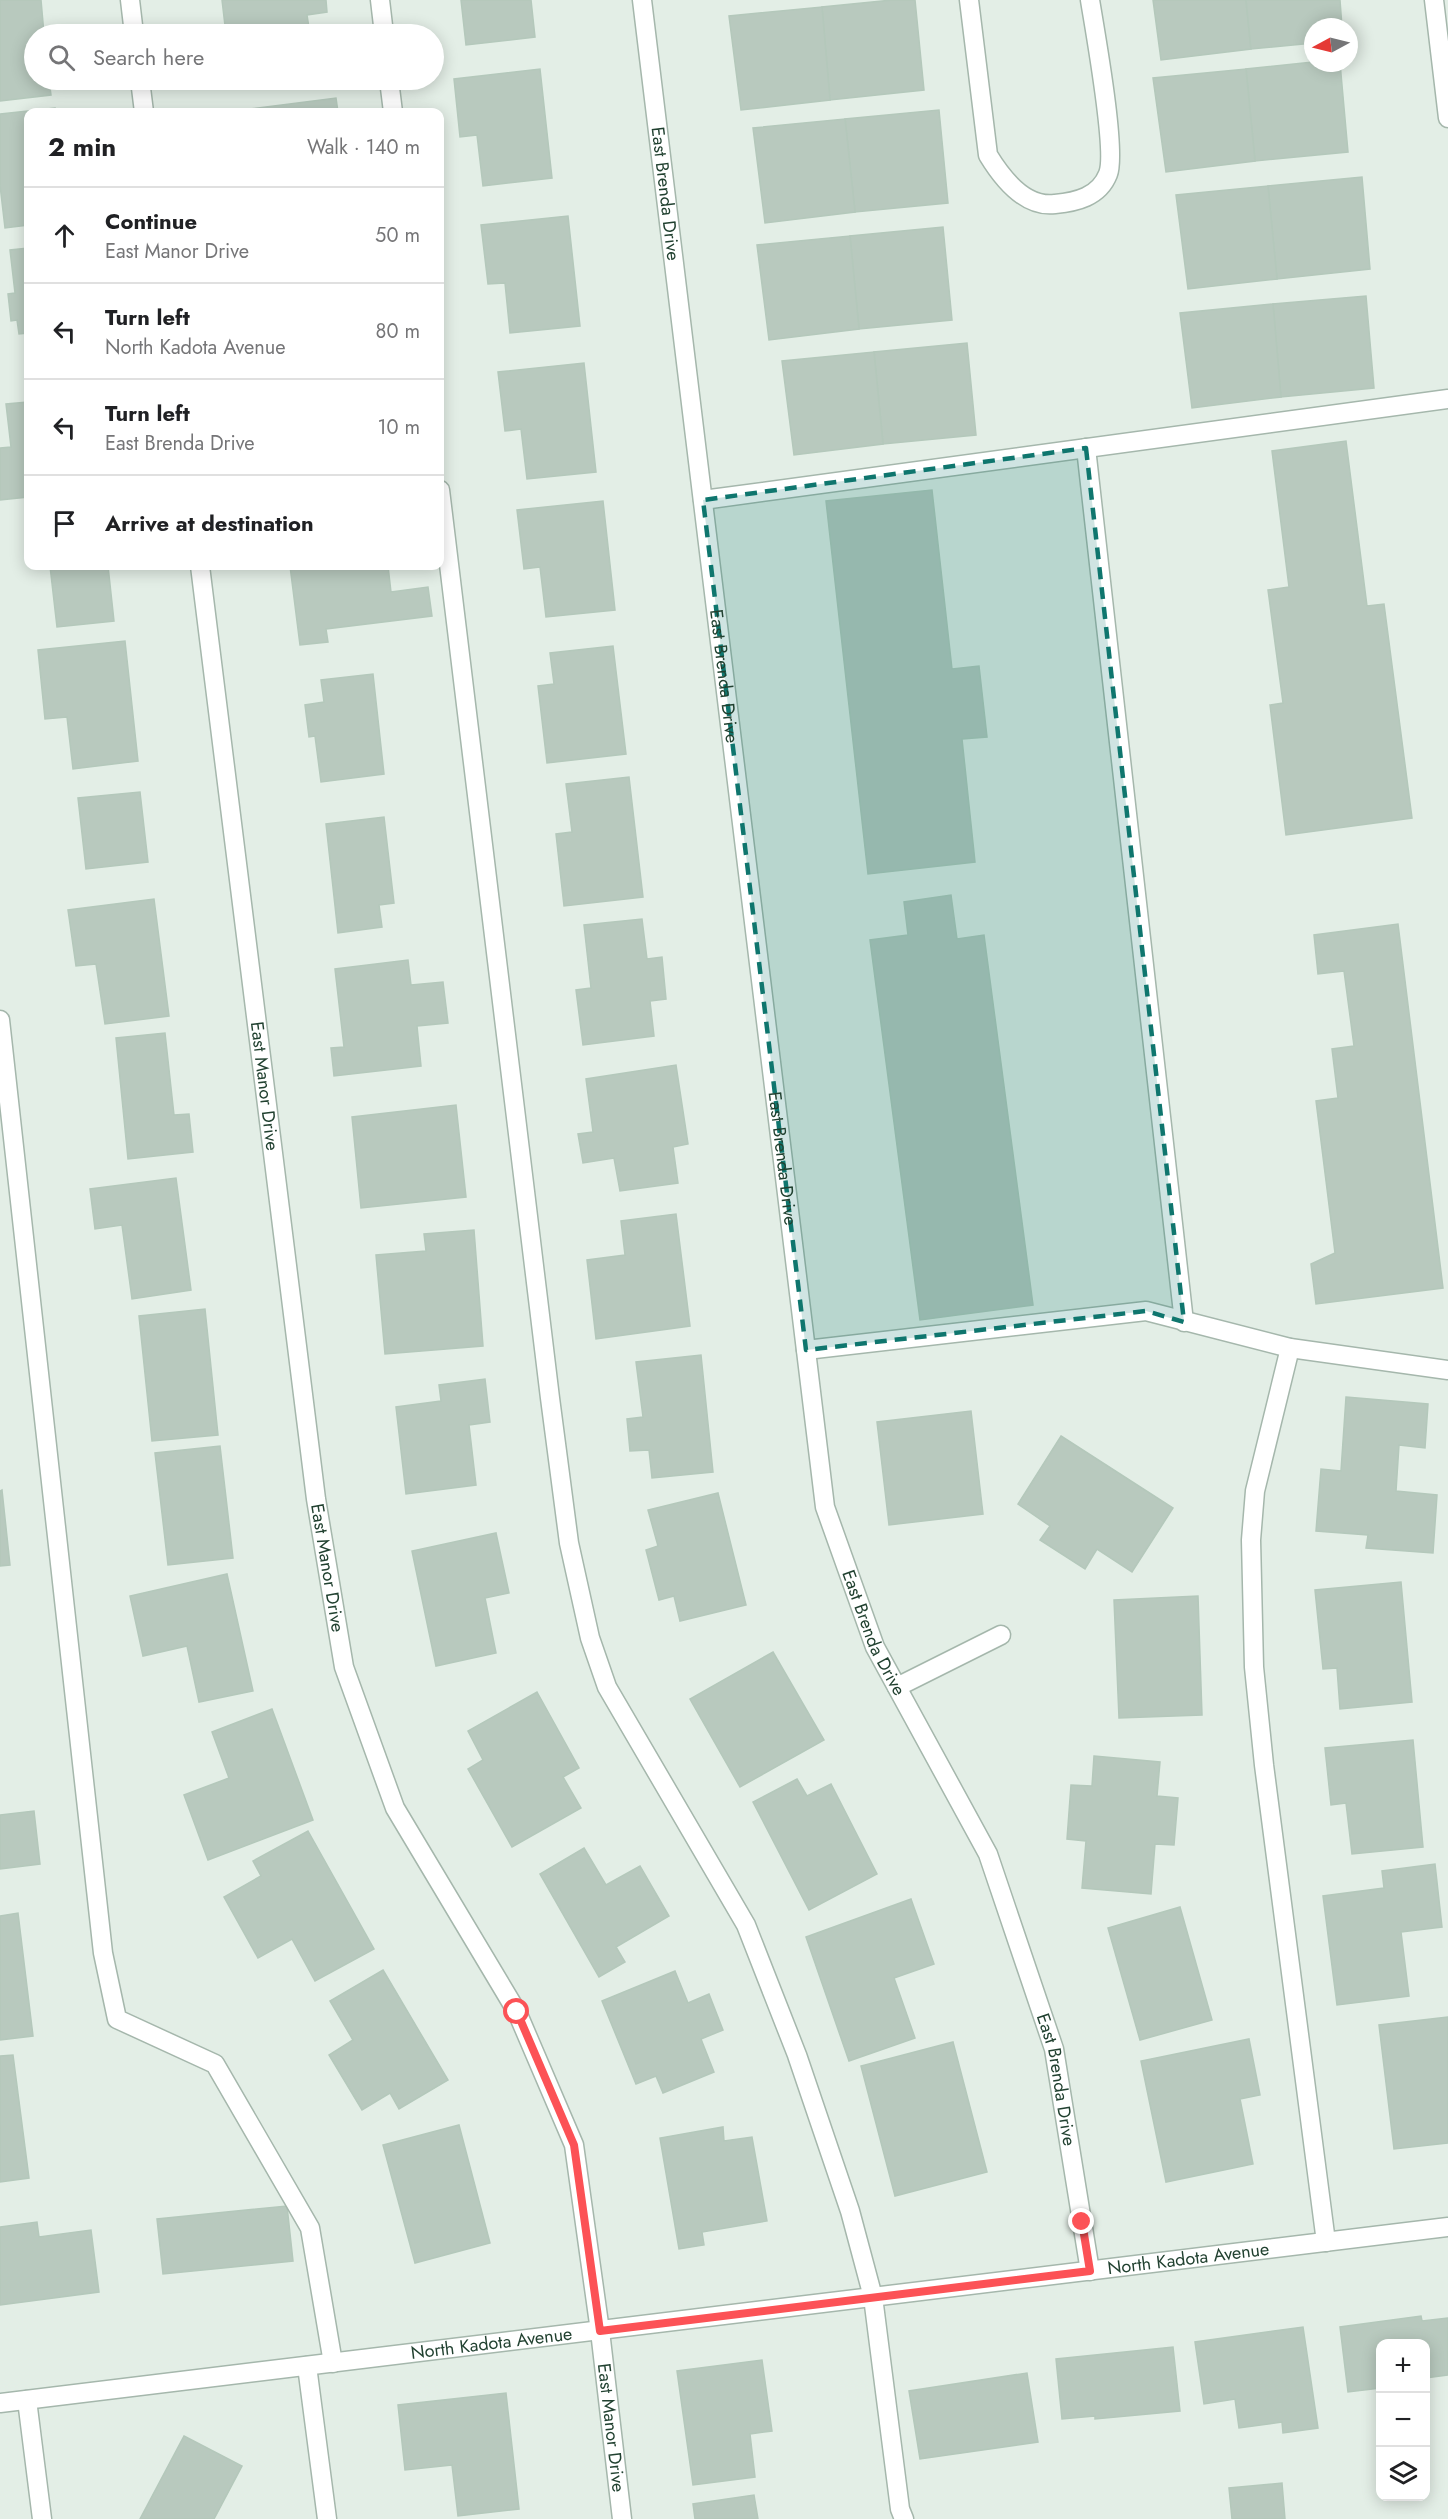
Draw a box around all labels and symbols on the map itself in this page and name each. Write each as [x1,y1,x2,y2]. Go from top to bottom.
north arrow [1304,18,1358,72]
street label: East Brenda Drive [644,125,687,262]
street label: East Brenda Drive [703,608,745,744]
street label: East Manor Drive [244,1020,286,1152]
street label: East Brenda Drive [762,1090,804,1227]
street label: East Manor Drive [304,1502,351,1634]
street label: East Brenda Drive [835,1566,912,1700]
route start [503,1998,529,2024]
street label: East Brenda Drive [1030,2010,1083,2148]
route end [1068,2208,1094,2234]
street label: North Kadota Avenue [1106,2236,1271,2281]
street label: North Kadota Avenue [409,2321,574,2366]
street label: East Manor Drive [591,2362,632,2494]

